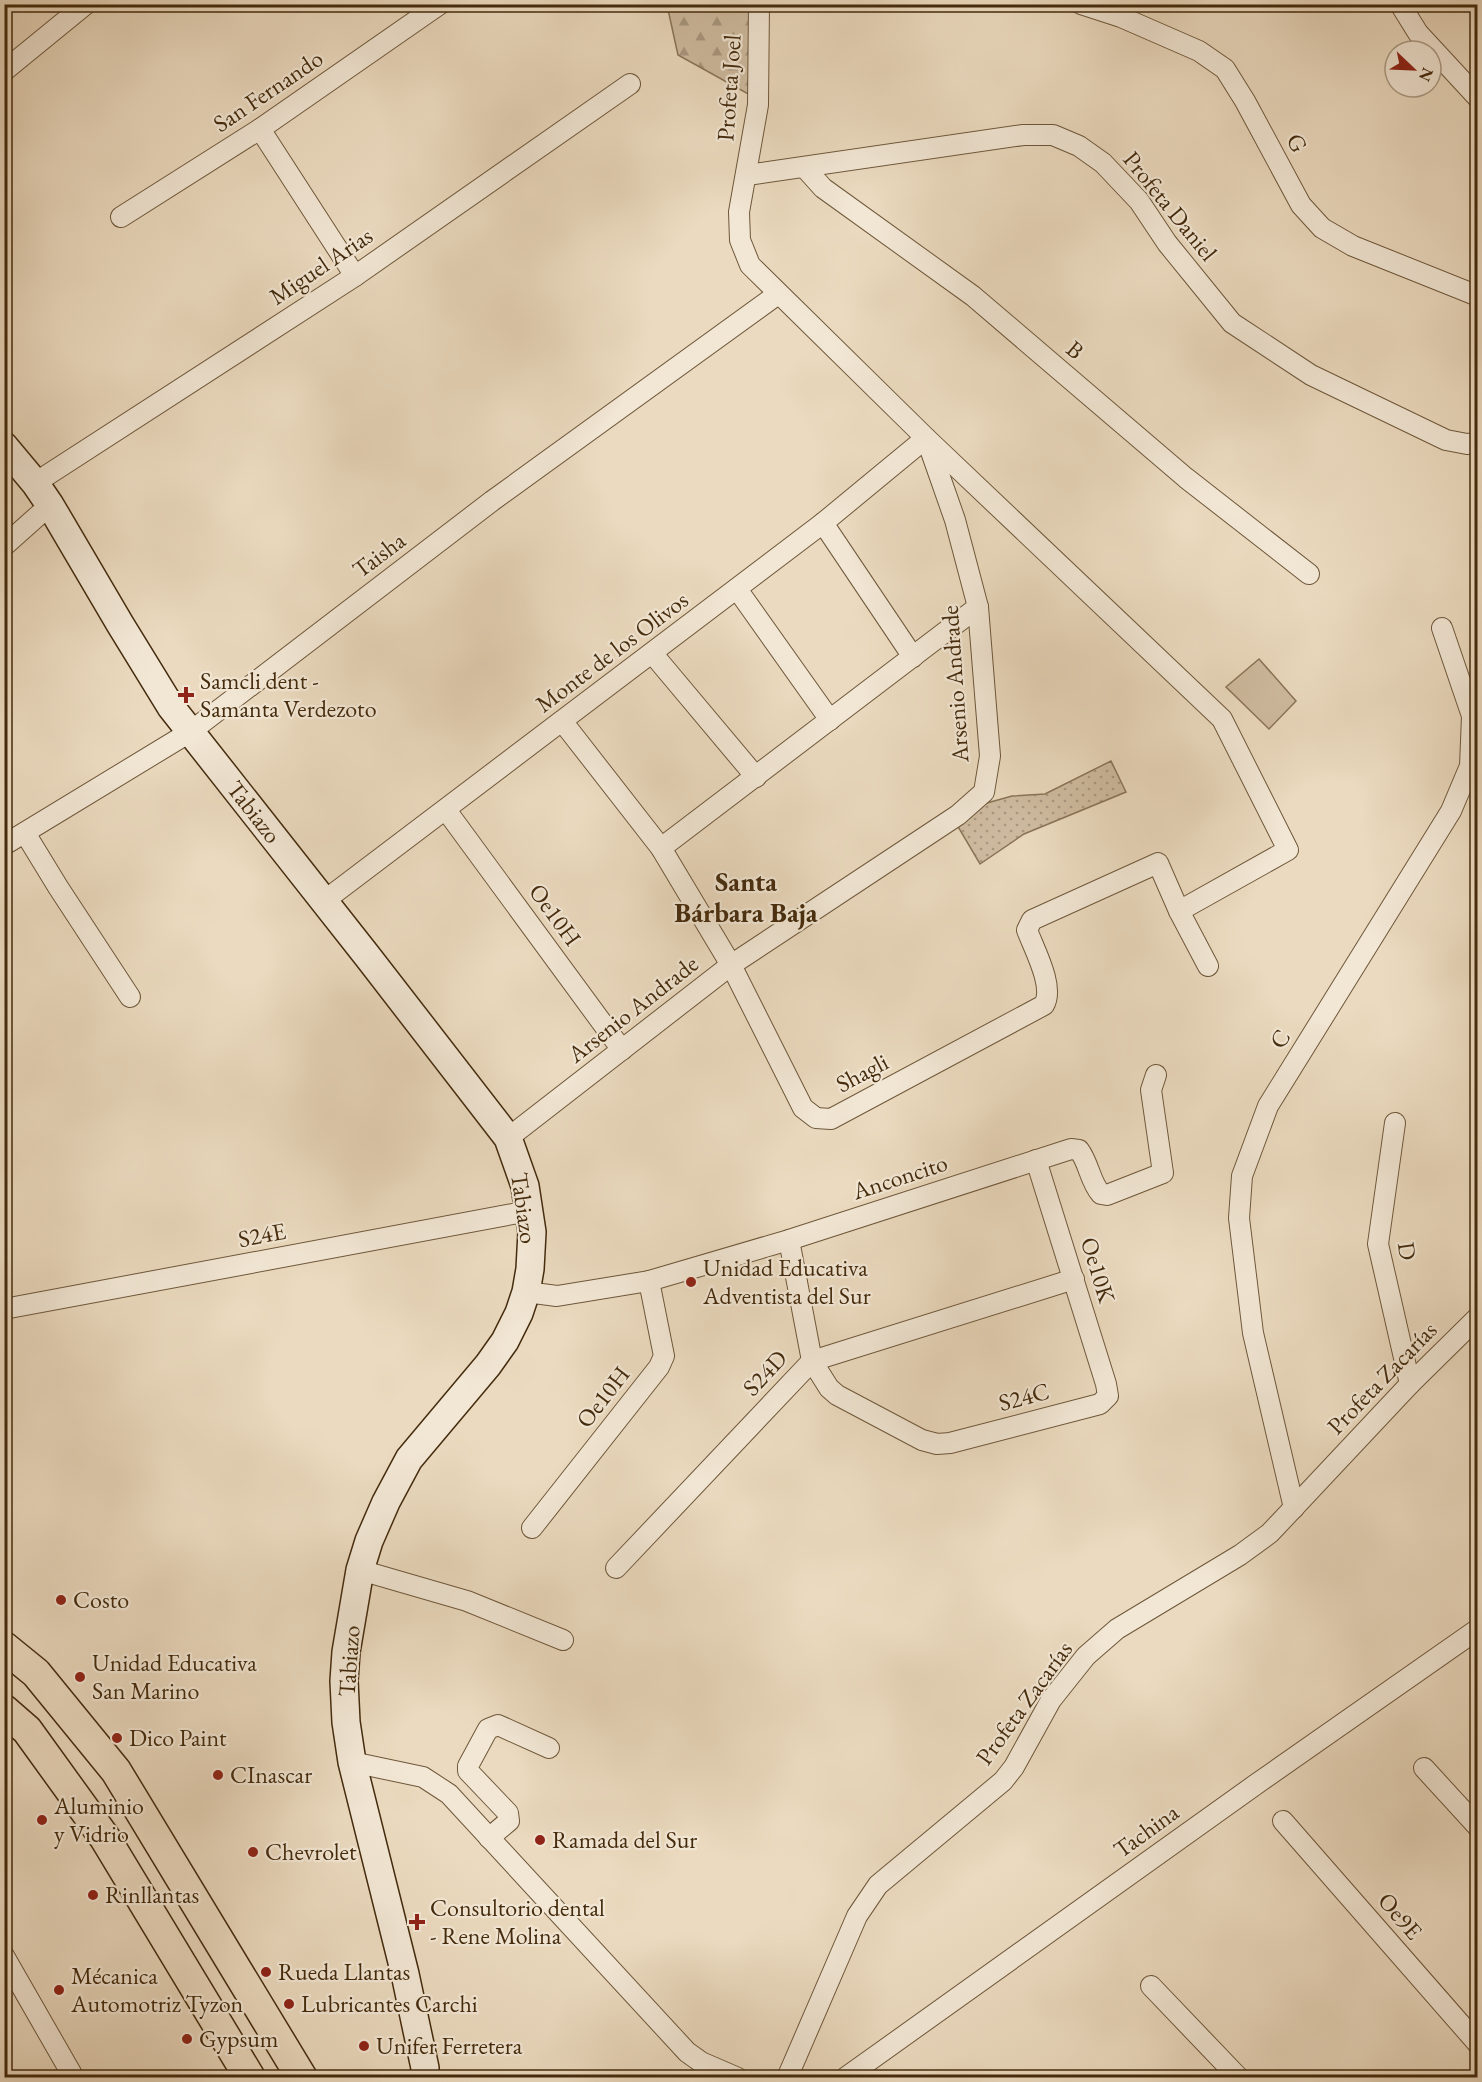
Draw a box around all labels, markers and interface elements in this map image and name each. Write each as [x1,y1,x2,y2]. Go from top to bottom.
street label: Profeta Joel [709,33,748,142]
north arrow [1383,39,1443,99]
street label: San Fernando [207,42,329,139]
text: N [1414,65,1439,85]
street label: G [1280,128,1315,158]
street label: Profeta Daniel [1117,144,1224,267]
street label: Miguel Arias [263,220,378,312]
street label: B [1060,333,1091,366]
street label: Taisha [346,524,412,585]
street label: Monte de los Olivos [529,584,694,719]
street label: Arsenio Andrade [934,604,976,765]
place label: Samcli dent - Samanta Verdezoto [200,665,377,724]
marker: Samcli dent - Samanta Verdezoto [177,686,195,704]
street label: Tabiazo [220,774,289,849]
district label: Santa Bárbara Baja [674,864,818,930]
street label: Oe10H [522,877,589,952]
street label: Arsenio Andrade [560,948,704,1070]
street label: C [1262,1023,1297,1054]
street label: Shagli [830,1046,894,1099]
street label: Anconcito [847,1147,951,1207]
street label: Tabiazo [504,1170,545,1246]
street label: S24E [236,1215,288,1254]
street label: Oe10K [1074,1233,1123,1307]
street label: D [1391,1240,1424,1262]
place label: Unidad Educativa Adventista del Sur [702,1252,871,1311]
marker: Unidad Educativa Adventista del Sur [684,1275,698,1289]
street label: Profeta Zacarías [1320,1314,1443,1441]
street label: S24D [735,1343,794,1402]
street label: Oe10H [569,1360,636,1434]
street label: S24C [995,1375,1053,1418]
place label: Costo [73,1584,129,1615]
marker: Costo [54,1593,68,1607]
street label: Tabiazo [331,1624,366,1698]
street label: Profeta Zacarías [968,1635,1079,1771]
place label: Unidad Educativa San Marino [92,1647,257,1706]
marker: Unidad Educativa San Marino [73,1670,87,1684]
place label: Dico Paint [129,1722,227,1753]
marker: Dico Paint [110,1731,124,1745]
place label: CInascar [230,1759,312,1790]
marker: CInascar [211,1768,225,1782]
place label: Aluminio y Vidrio [53,1790,144,1849]
street label: Tachina [1107,1796,1185,1865]
marker: Aluminio y Vidrio [35,1813,49,1827]
place label: Ramada del Sur [552,1824,697,1855]
marker: Ramada del Sur [533,1833,547,1847]
place label: Chevrolet [265,1836,357,1867]
marker: Chevrolet [246,1845,260,1859]
place label: Rinllantas [105,1879,199,1910]
street label: Oe9E [1371,1886,1429,1946]
marker: Rinllantas [86,1888,100,1902]
place label: Consultorio dental - Rene Molina [430,1892,605,1951]
marker: Consultorio dental - Rene Molina [408,1913,426,1931]
place label: Rueda Llantas [278,1956,410,1987]
place label: Mécanica Automotriz Tyzon [70,1960,244,2019]
marker: Rueda Llantas [259,1965,273,1979]
marker: Mécanica Automotriz Tyzon [52,1983,66,1997]
place label: Lubricantes Carchi [301,1988,478,2019]
marker: Lubricantes Carchi [282,1997,296,2011]
place label: Gypsum [199,2023,279,2054]
place label: Unifer Ferretera [376,2030,523,2061]
marker: Gypsum [180,2032,194,2046]
marker: Unifer Ferretera [357,2039,371,2053]

